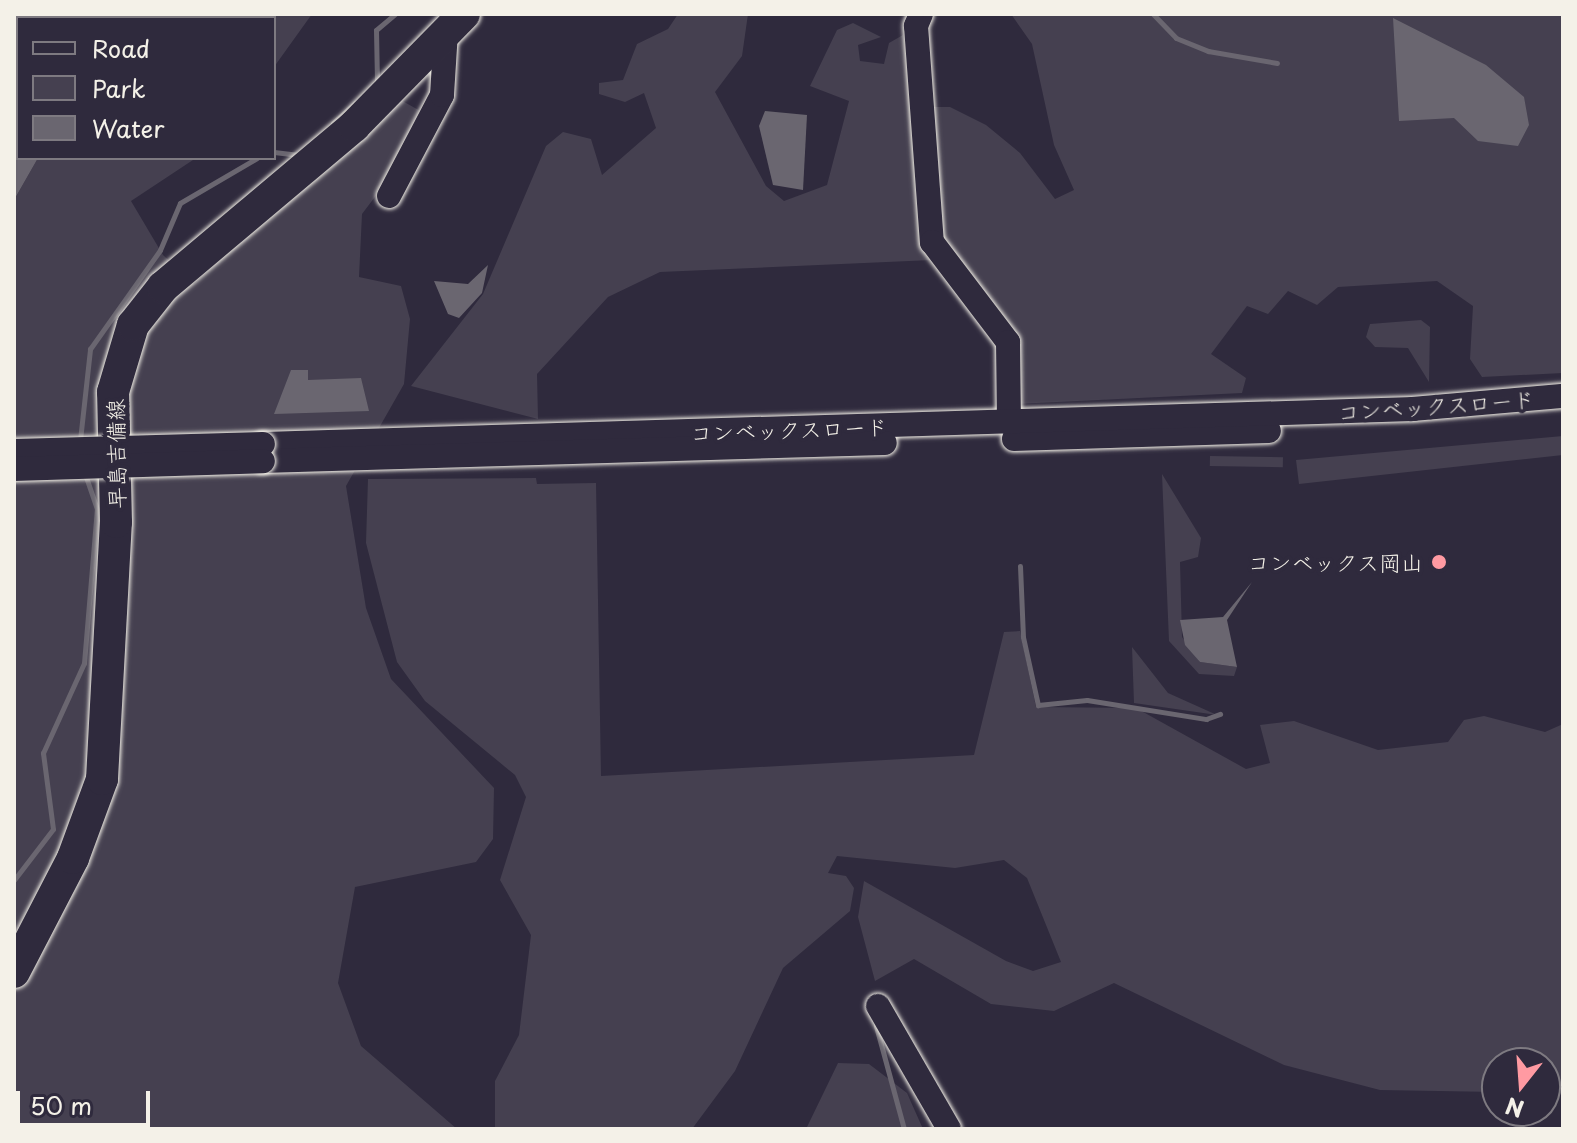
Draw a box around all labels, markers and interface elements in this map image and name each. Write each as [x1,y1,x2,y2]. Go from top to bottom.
legend [16,16,276,160]
text: Road [92,30,150,66]
text: Park [92,70,146,106]
text: Water [92,110,164,146]
street label: コンベックスロード [1336,385,1536,425]
street label: 早島吉備線 [101,399,129,509]
street label: コンベックスロード [690,412,888,446]
place label: コンベックス岡山 [1247,549,1423,575]
marker: コンベックス岡山 [1430,553,1448,571]
north arrow [1481,1047,1561,1127]
scale bar [20,1075,154,1125]
text: 50 m [30,1087,92,1123]
text: N [1501,1090,1528,1127]

